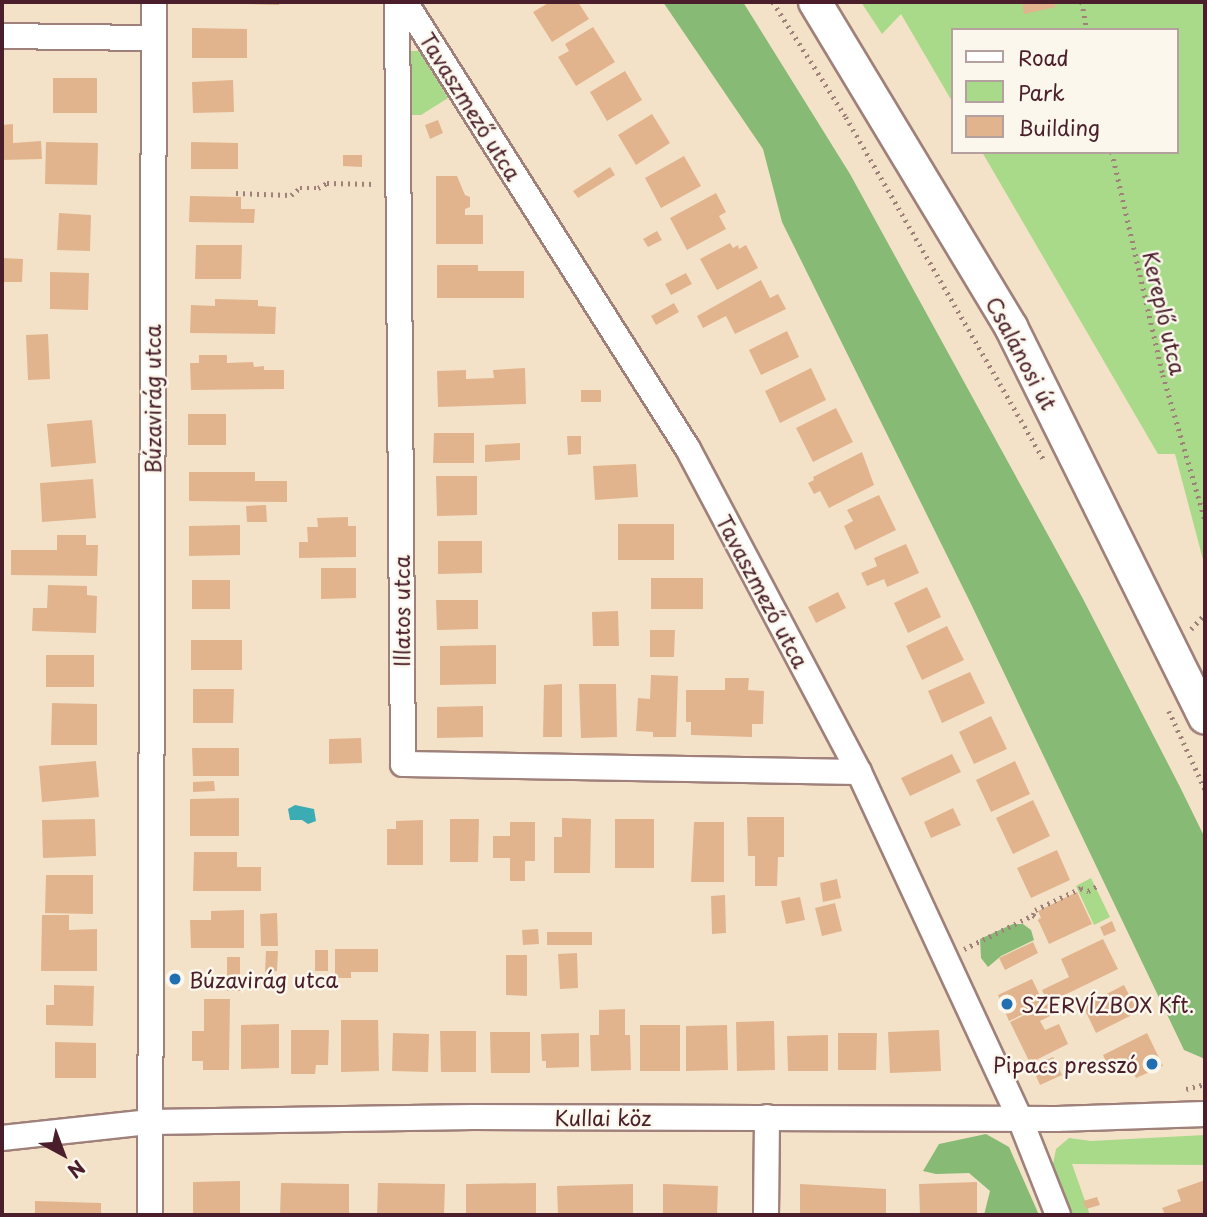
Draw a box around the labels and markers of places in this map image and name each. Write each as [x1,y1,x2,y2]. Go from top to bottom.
place label: Búzavirág utca [189,966,339,992]
marker: Búzavirág utca [167,971,183,987]
place label: SZERVÍZBOX Kft. [1021,991,1196,1017]
marker: SZERVÍZBOX Kft. [999,996,1015,1012]
place label: Pipacs presszó [990,1051,1138,1077]
marker: Pipacs presszó [1144,1056,1160,1072]

